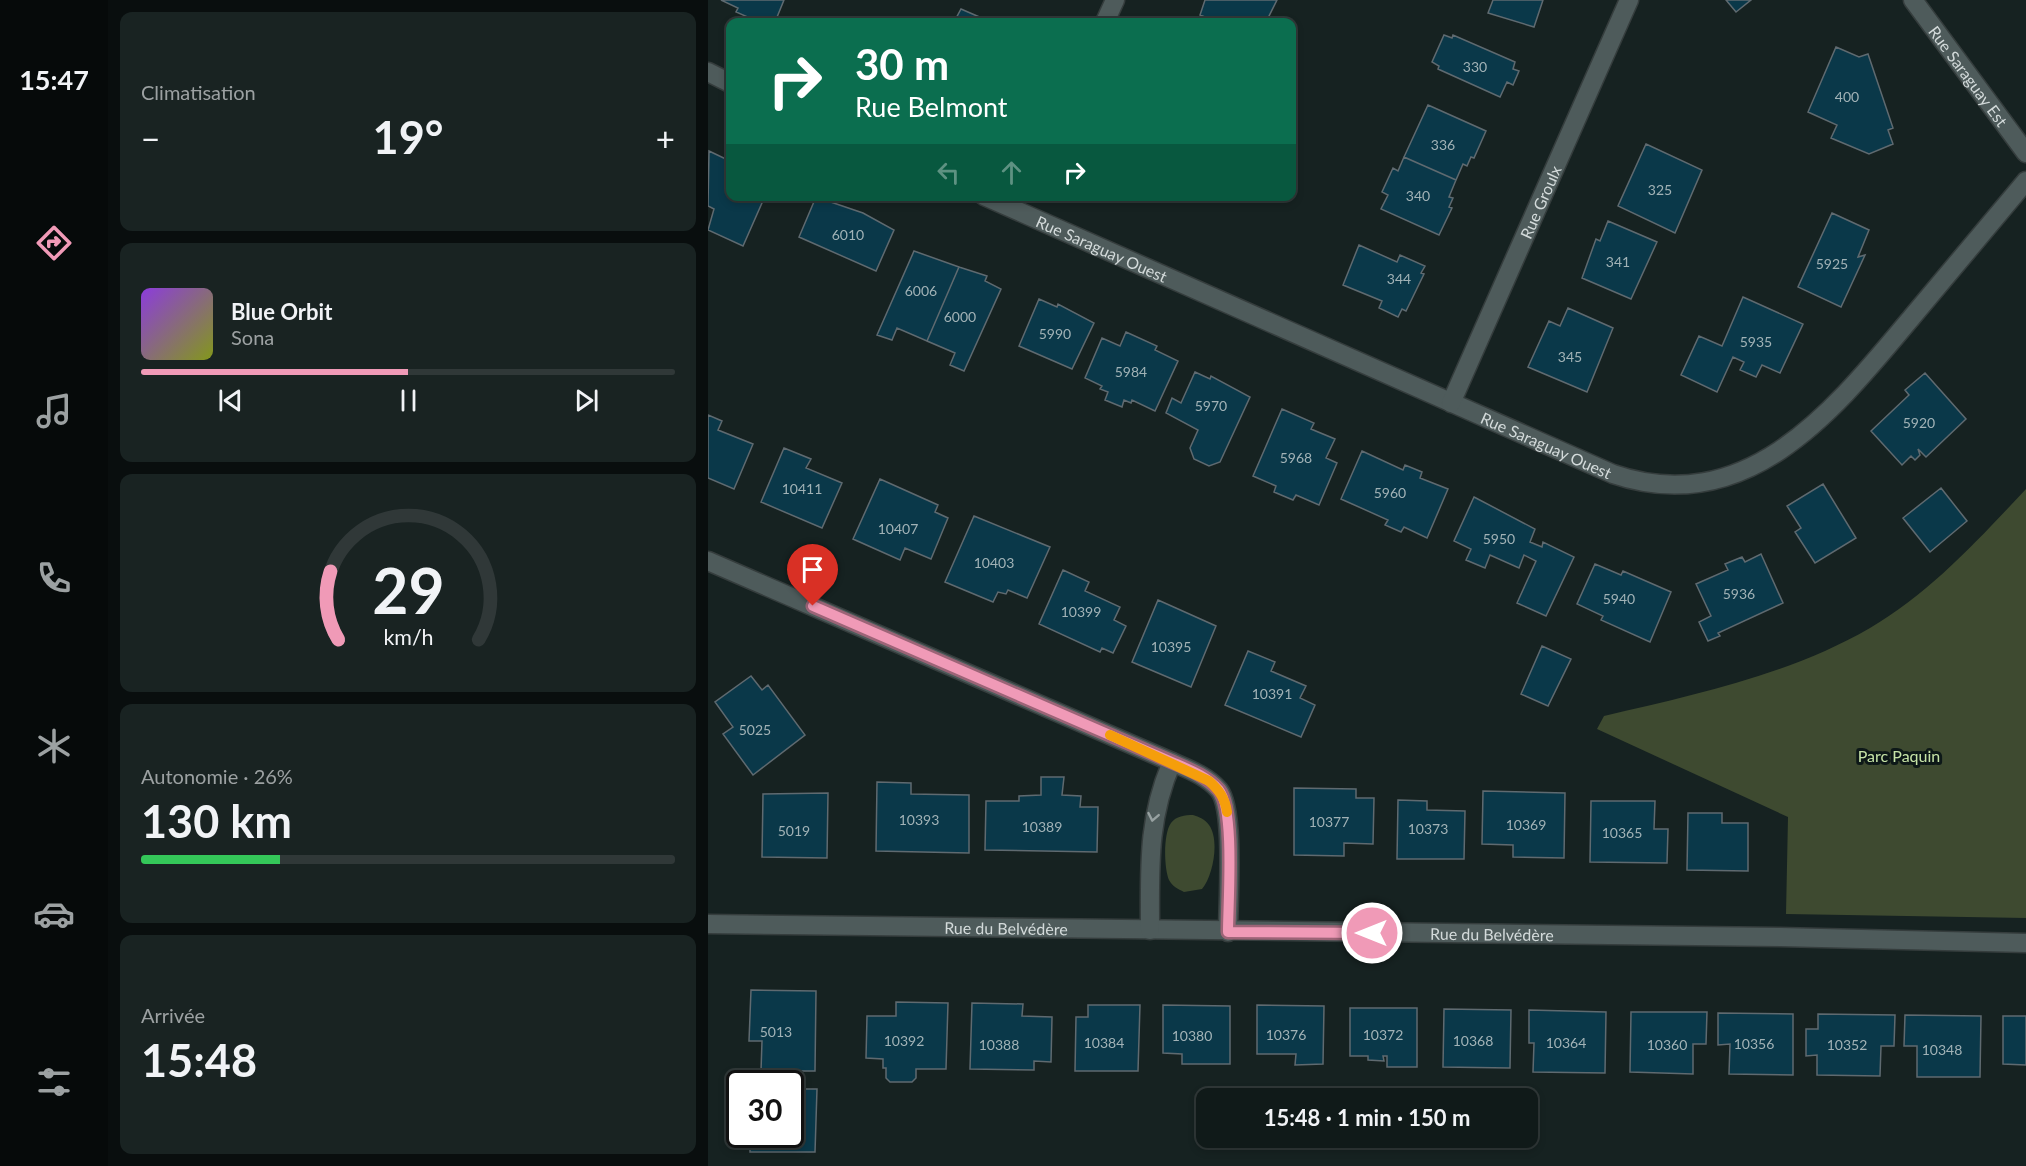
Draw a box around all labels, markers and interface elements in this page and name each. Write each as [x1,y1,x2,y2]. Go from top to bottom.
street label: Rue Saraguay Est [1926,22,2012,130]
text: 30 m [855,39,949,89]
icon: right [756,42,834,120]
house number: 330 [1463,58,1487,75]
text: 15:47 [19,63,89,96]
text: Climatisation [141,80,256,104]
house number: 400 [1835,88,1859,105]
text: Rue Belmont [855,90,1008,123]
text: 19° [373,110,443,164]
text: − [141,118,160,158]
text: + [656,118,675,158]
house number: 336 [1431,136,1455,153]
icon: left [932,156,965,189]
icon: ahead [995,156,1028,189]
icon: right [1058,156,1091,189]
street label: Rue Groulx [1515,162,1564,241]
house number: 325 [1648,181,1672,198]
house number: 340 [1406,187,1430,204]
street label: Rue Saraguay Ouest [1034,211,1171,285]
icon: directions [33,222,75,264]
house number: 6010 [832,226,864,243]
house number: 341 [1606,253,1630,270]
house number: 5925 [1816,255,1848,272]
house number: 344 [1387,270,1411,287]
house number: 6006 [905,282,937,299]
text: Blue Orbit [231,298,332,325]
house number: 6000 [944,308,976,325]
text: Sona [231,325,274,349]
house number: 5990 [1039,325,1071,342]
house number: 5935 [1740,333,1772,350]
house number: 345 [1558,348,1582,365]
house number: 5984 [1115,363,1147,380]
icon: previous [214,384,247,417]
icon: pause [392,384,425,417]
icon: next [570,384,603,417]
icon: music [33,390,75,432]
house number: 5970 [1195,397,1227,414]
street label: Rue Saraguay Ouest [1478,407,1615,482]
house number: 5920 [1903,414,1935,431]
house number: 5968 [1280,449,1312,466]
house number: 10411 [782,480,822,497]
house number: 5960 [1374,484,1406,501]
house number: 10407 [878,520,918,537]
house number: 5950 [1483,530,1515,547]
pin [787,544,838,606]
text: 29 [372,552,444,627]
icon: arrive [796,553,829,586]
house number: 10403 [974,554,1014,571]
icon: phone [33,557,75,599]
house number: 5936 [1723,585,1755,602]
house number: 5940 [1603,590,1635,607]
house number: 10399 [1061,603,1101,620]
text: km/h [383,624,433,650]
house number: 10395 [1151,638,1191,655]
house number: 10391 [1252,685,1292,702]
house number: 5025 [739,721,771,738]
icon: climate [33,725,75,767]
park label: Parc Paquin [1858,746,1940,765]
text: Autonomie · 26% [141,764,293,788]
text: 130 km [141,794,292,848]
house number: 10393 [899,811,939,828]
one-way arrow [1147,811,1160,821]
house number: 10377 [1309,813,1349,830]
house number: 10369 [1506,816,1546,833]
house number: 10389 [1022,818,1062,835]
house number: 10373 [1408,820,1448,837]
house number: 5019 [778,822,810,839]
house number: 10365 [1602,824,1642,841]
icon: car [33,893,75,935]
position arrow [1340,901,1404,965]
street label: Rue du Belvédère [944,917,1068,938]
street label: Rue du Belvédère [1430,923,1554,944]
text: Arrivée [141,1003,205,1027]
house number: 5013 [760,1023,792,1040]
house number: 10376 [1266,1026,1306,1043]
house number: 10372 [1363,1026,1403,1043]
house number: 10380 [1172,1027,1212,1044]
house number: 10392 [884,1032,924,1049]
house number: 10368 [1453,1032,1493,1049]
text: 15:48 [141,1033,257,1087]
house number: 10384 [1084,1034,1124,1051]
house number: 10364 [1546,1034,1586,1051]
house number: 10356 [1734,1035,1774,1052]
house number: 10388 [979,1036,1019,1053]
house number: 10360 [1647,1036,1687,1053]
house number: 10352 [1827,1036,1867,1053]
house number: 10348 [1922,1041,1962,1058]
icon: filters [33,1061,75,1103]
speed limit sign: 30 [726,1070,804,1148]
text: 15:48 · 1 min · 150 m [1264,1104,1470,1131]

